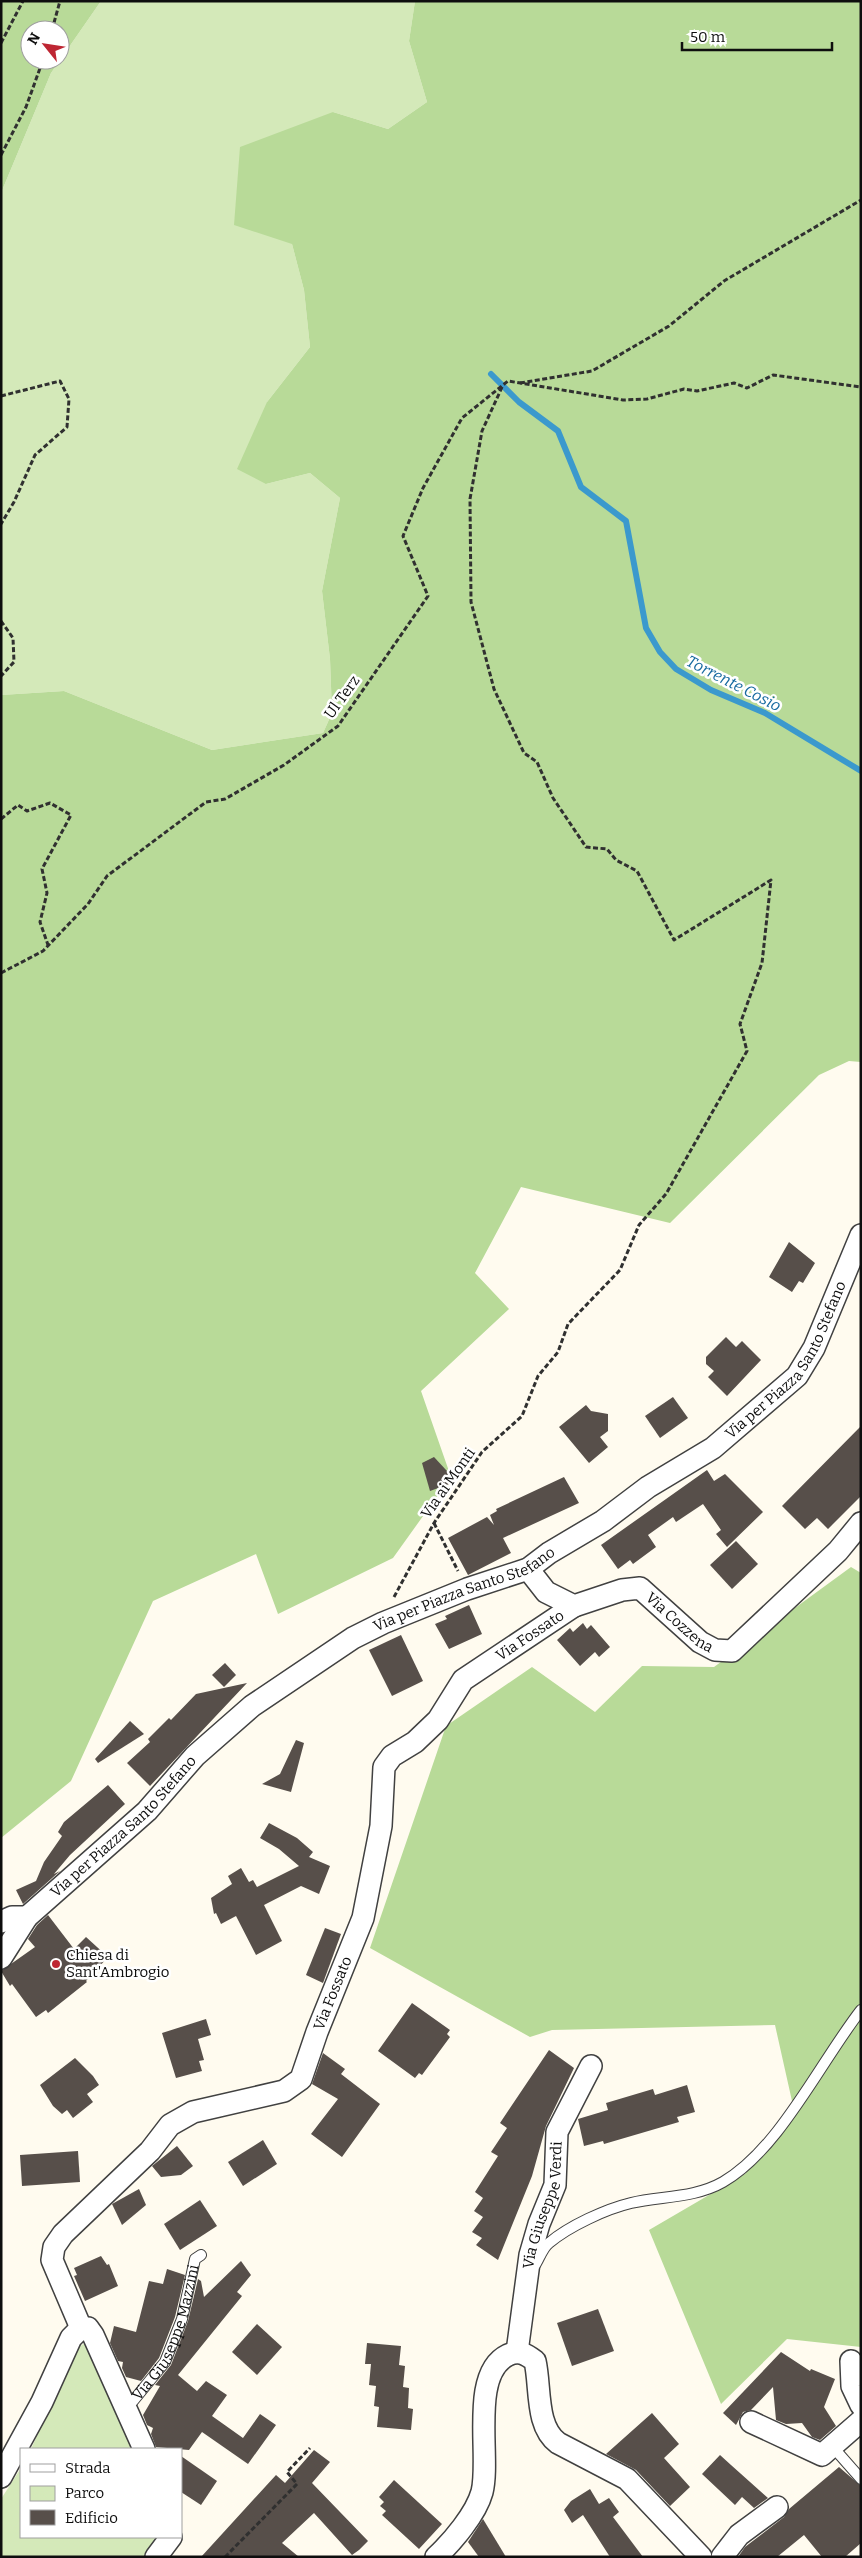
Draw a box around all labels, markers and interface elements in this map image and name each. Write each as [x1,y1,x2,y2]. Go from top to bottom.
north arrow [20,20,70,70]
scale bar [682,20,832,52]
text: 50 m [690,28,726,46]
text: N [24,30,44,48]
water label: Torrente Cosio [683,651,784,715]
street label: Ul Terz [320,672,364,722]
street label: Via per Piazza Santo Stefano [722,1278,850,1442]
street label: Via ai Monti [417,1444,479,1522]
street label: Via per Piazza Santo Stefano [370,1543,558,1635]
street label: Via Cozzena [642,1589,716,1656]
street label: Via Fossato [493,1606,567,1664]
street label: Via per Piazza Santo Stefano [47,1752,200,1901]
place label: Chiesa di Sant'Ambrogio [66,1946,169,1981]
street label: Via Fossato [310,1954,356,2033]
marker: Chiesa di Sant'Ambrogio [50,1958,62,1970]
street label: Via Giuseppe Verdi [519,2141,566,2270]
street label: Via Giuseppe Mazzini [128,2262,203,2404]
legend [20,2448,182,2538]
text: Strada [65,2459,111,2477]
text: Parco [65,2484,104,2502]
text: Edificio [65,2509,118,2527]

